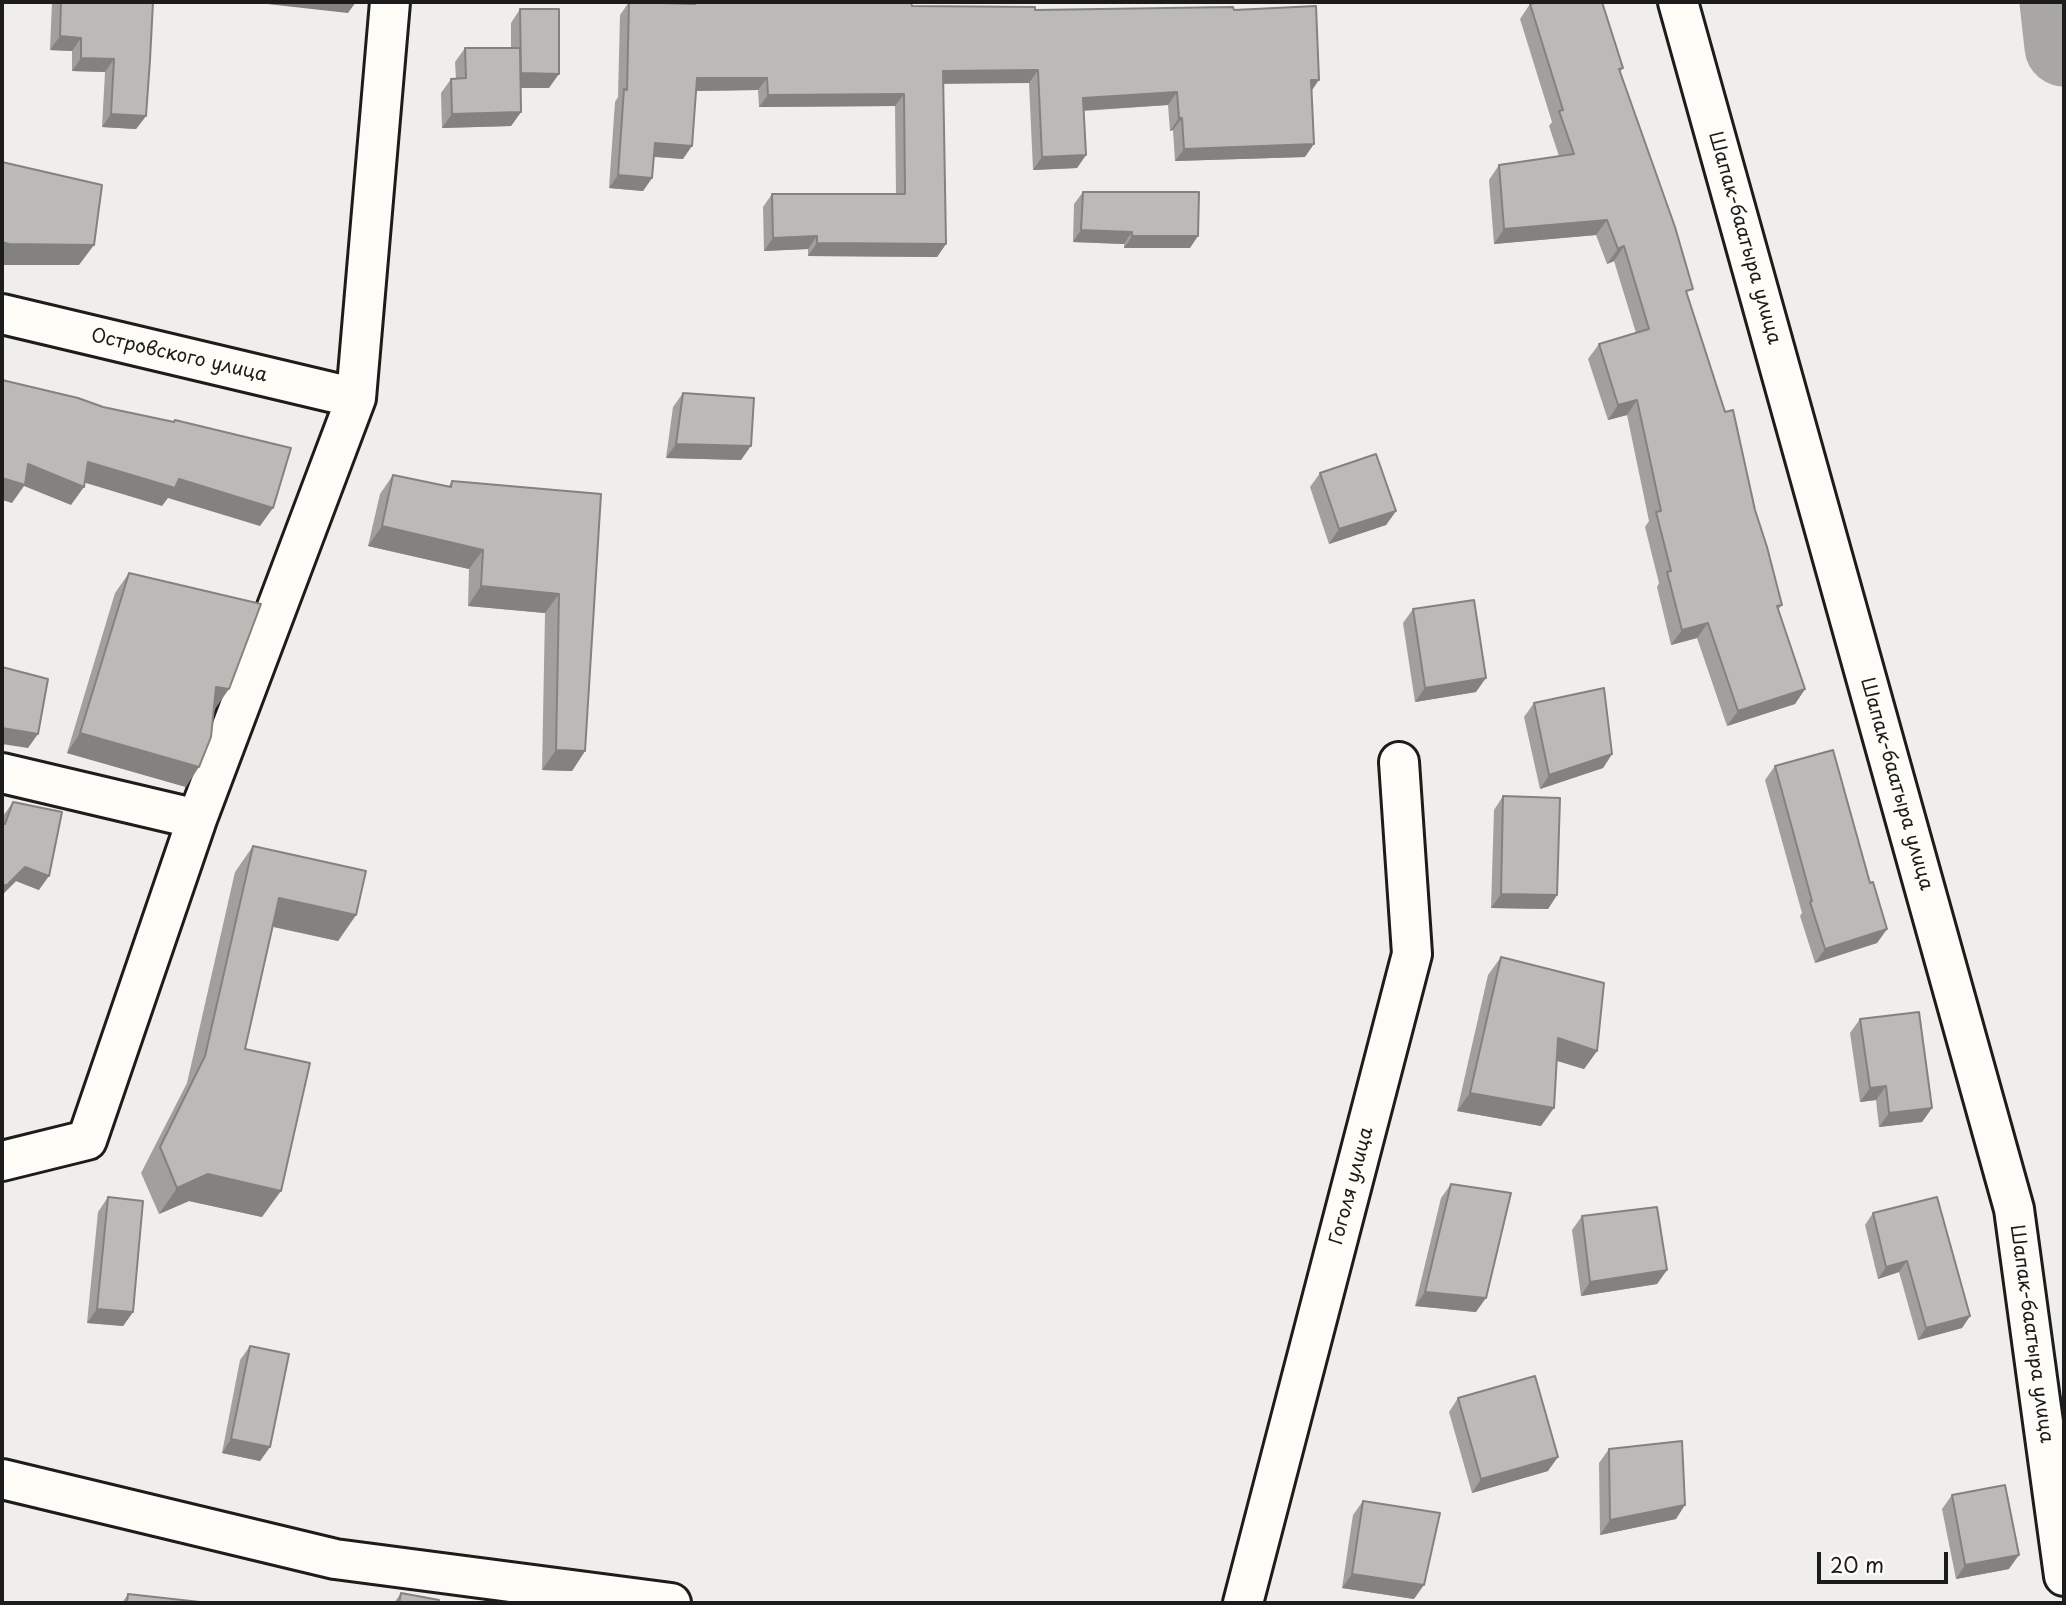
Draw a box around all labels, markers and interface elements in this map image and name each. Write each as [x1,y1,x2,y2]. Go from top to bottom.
street label: Шапак-баатыра улица [1703,129,1785,347]
street label: Островского улица [89,325,269,387]
street label: Шапак-баатыра улица [1855,675,1937,893]
street label: Гоголя улица [1325,1125,1379,1247]
street label: Шапак-баатыра улица [2004,1224,2058,1444]
scale bar [1821,1538,1952,1582]
text: 20 m [1830,1548,1884,1580]

